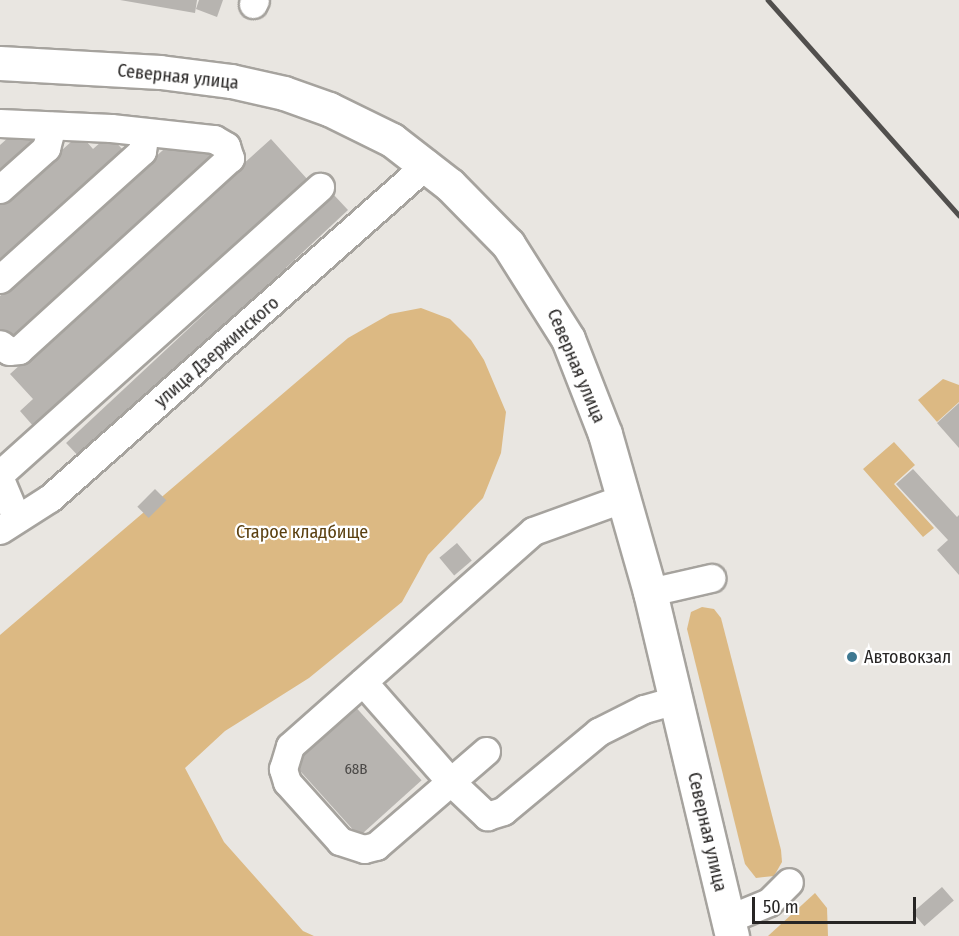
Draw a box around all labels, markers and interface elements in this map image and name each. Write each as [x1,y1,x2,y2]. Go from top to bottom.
street label: Северная улица [116,60,240,94]
street label: улица Дзержинского [150,292,284,412]
street label: Северная улица [542,306,610,426]
park label: Старое кладбище [236,521,368,543]
place label: Автовокзал [864,646,951,668]
marker: Автовокзал [845,650,859,664]
house number: 68В [344,761,368,779]
street label: Северная улица [683,770,731,894]
scale bar [755,885,918,923]
text: 50 m [763,896,799,918]

